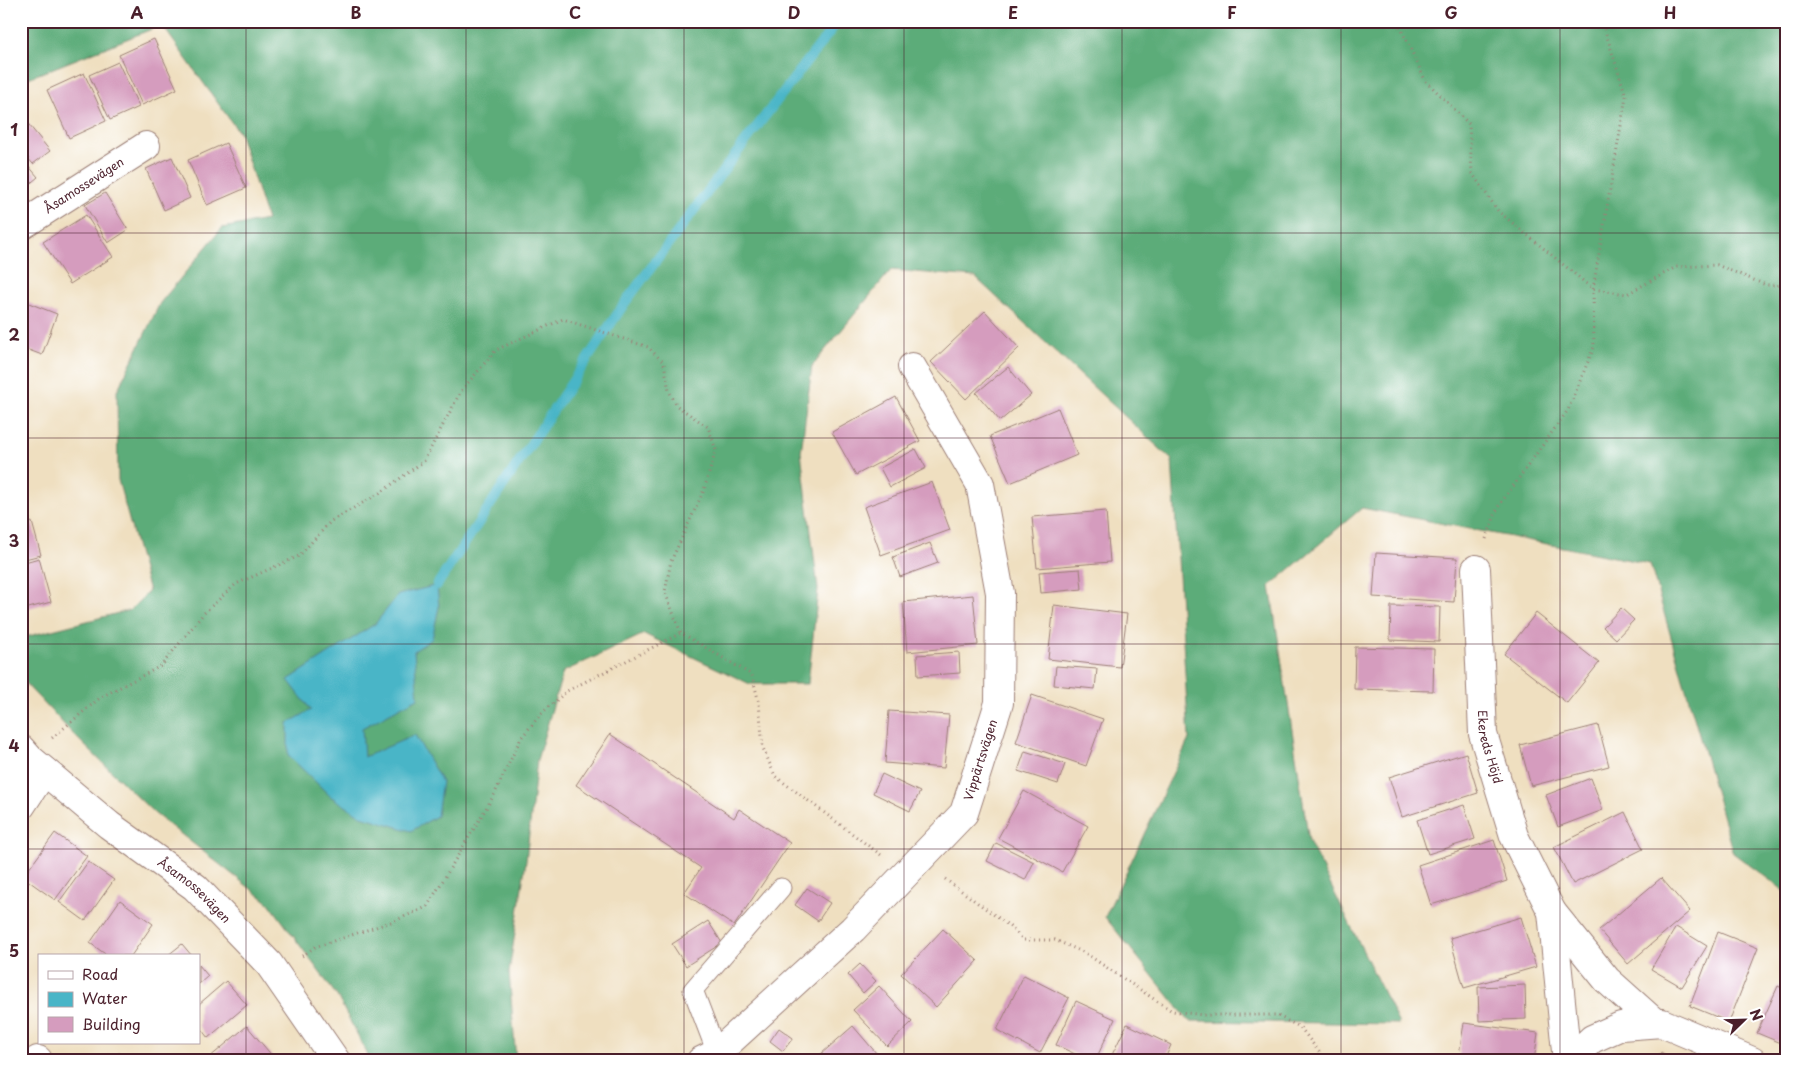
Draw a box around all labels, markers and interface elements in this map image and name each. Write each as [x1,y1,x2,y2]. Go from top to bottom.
text: A [131,0,144,24]
text: B [351,0,362,24]
text: C [569,0,581,24]
text: D [788,0,800,24]
text: E [1008,0,1018,24]
text: F [1227,0,1237,24]
text: G [1444,0,1458,24]
text: H [1664,0,1676,24]
text: 1 [10,117,18,141]
street label: Åsamossevägen [40,152,127,217]
text: 2 [8,322,20,346]
text: 3 [9,528,19,552]
street label: Ekereds Höjd [1474,710,1508,786]
street label: Vippärtsvägen [959,717,1001,803]
text: 4 [9,733,20,757]
street label: Åsamossevägen [154,853,235,927]
text: 5 [9,938,19,962]
legend [38,954,200,1044]
text: Road [82,962,118,985]
text: Water [82,986,127,1009]
north arrow [1720,994,1770,1044]
text: N [1745,1006,1768,1024]
text: Building [82,1012,141,1035]

